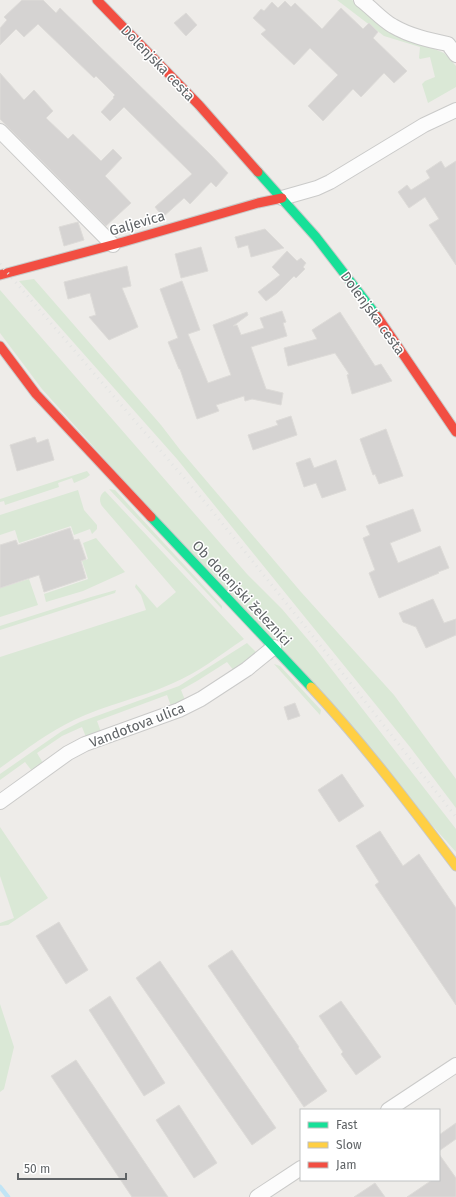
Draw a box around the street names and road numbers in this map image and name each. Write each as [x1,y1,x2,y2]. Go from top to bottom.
street label: Dolenjska cesta [117,22,198,105]
street label: Galjevica [107,207,167,239]
street label: Dolenjska cesta [337,268,409,358]
street label: Ob dolenjski železnici [189,537,295,649]
street label: Vandotova ulica [87,699,187,751]

